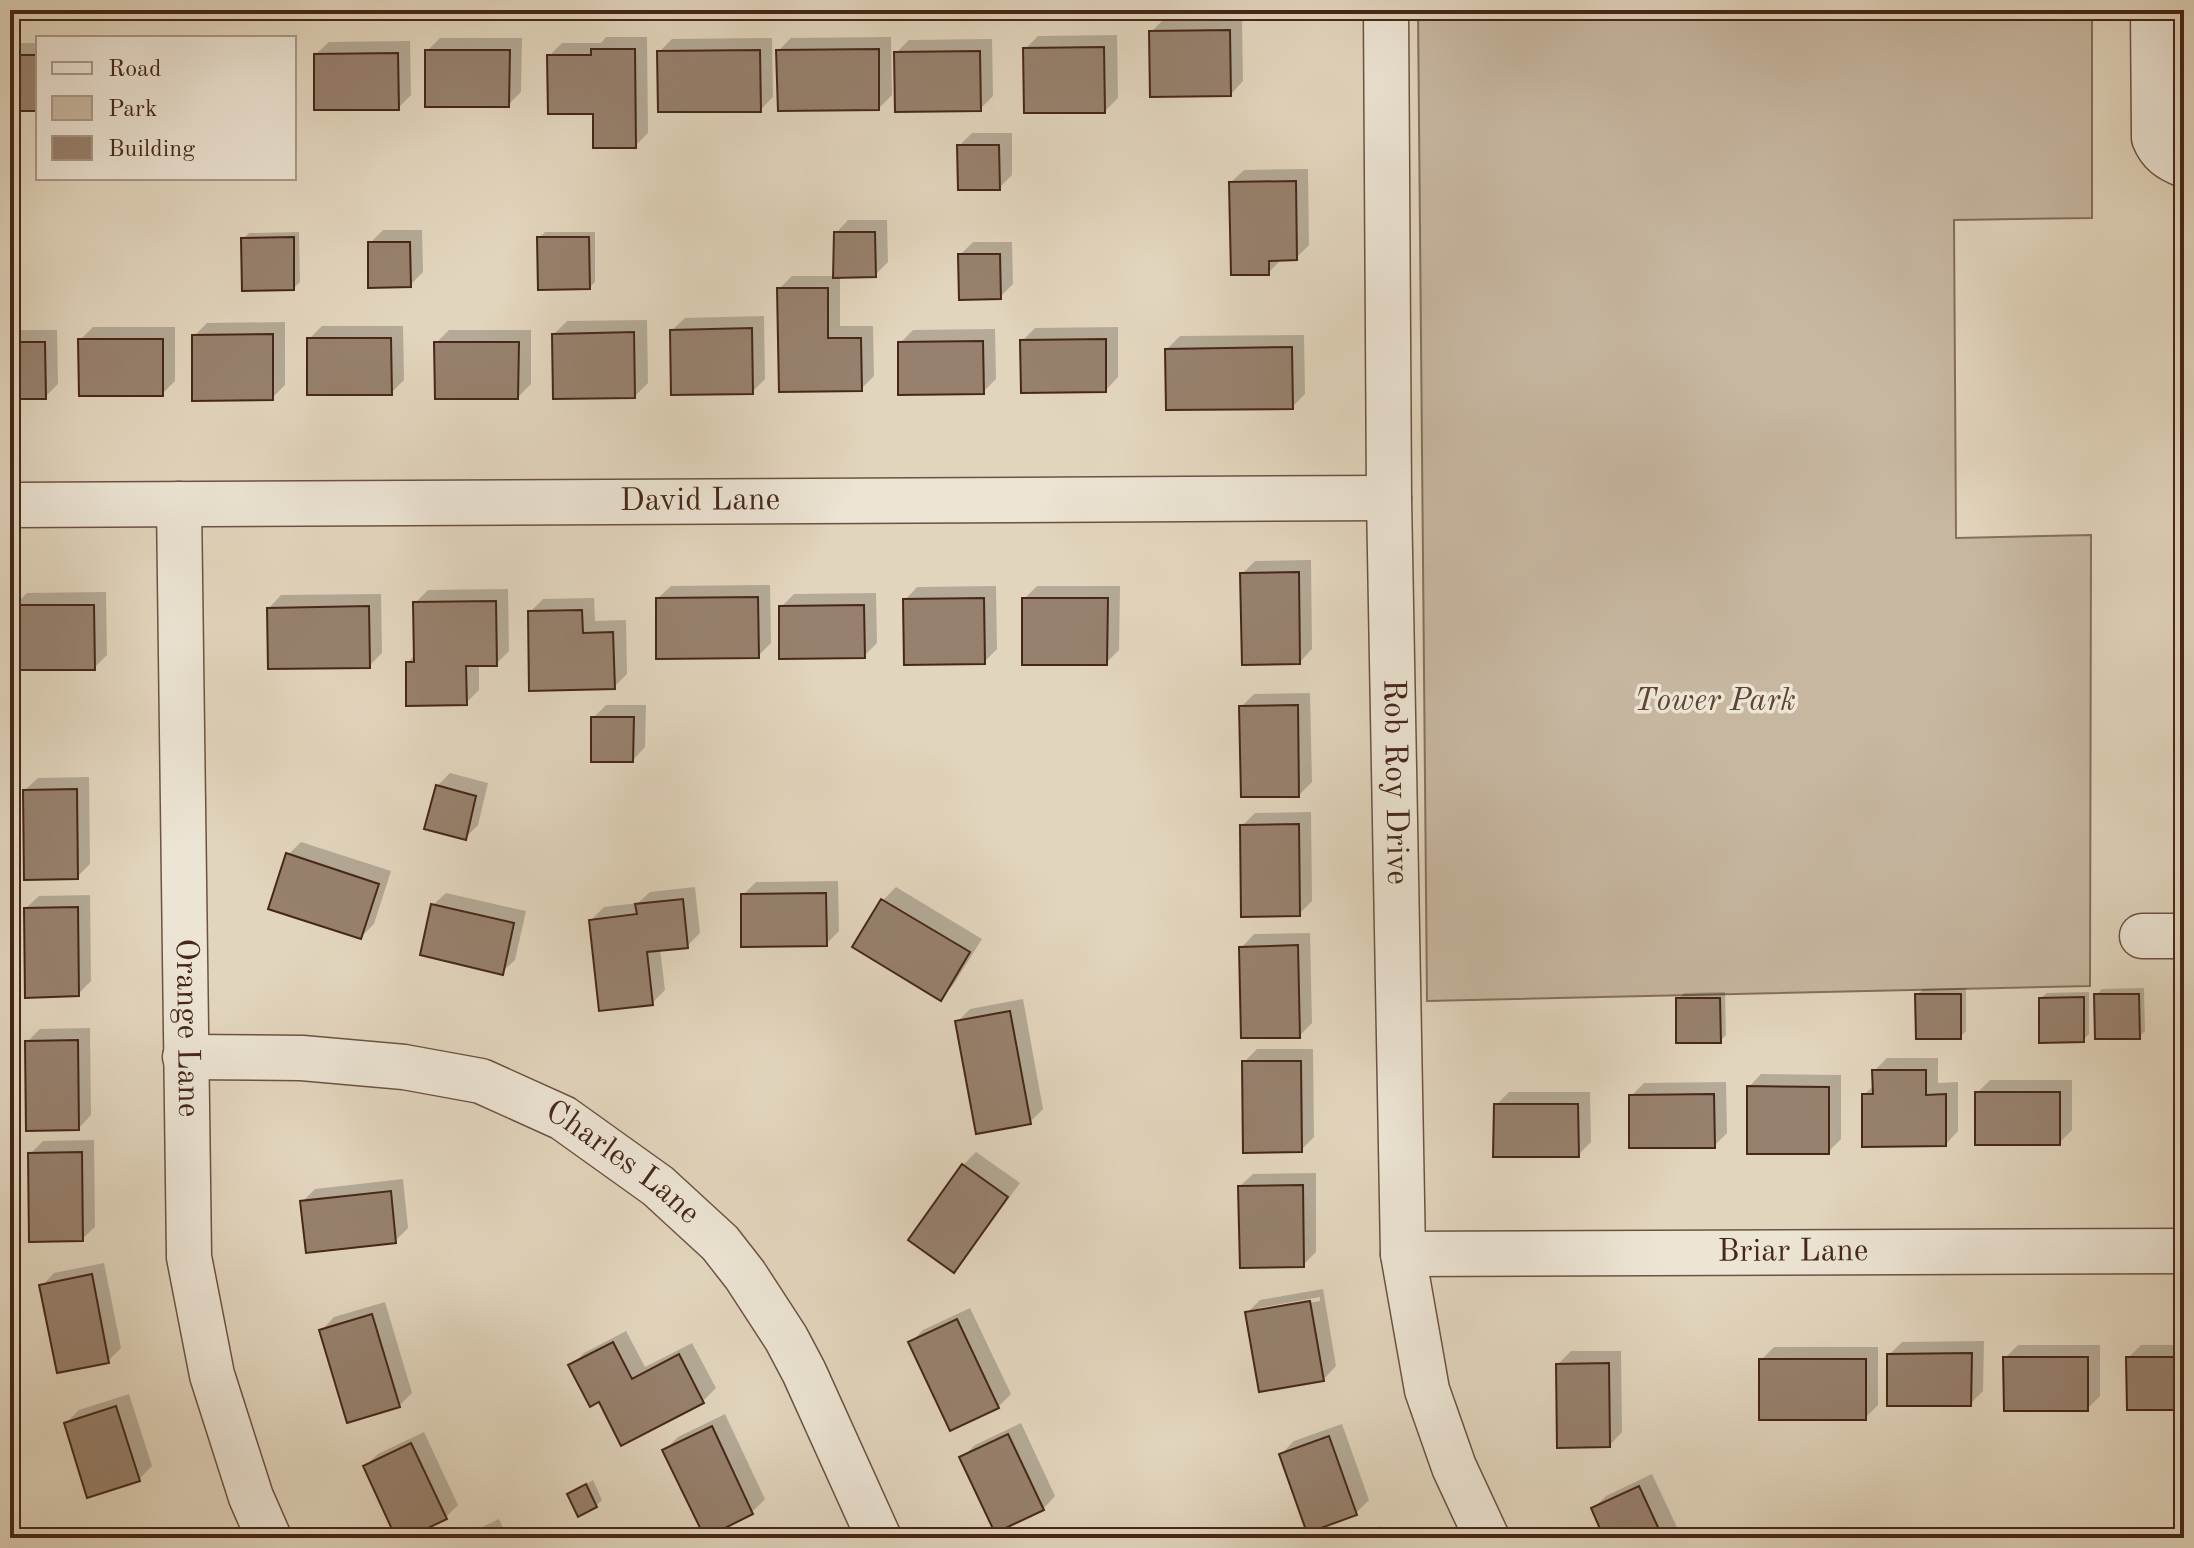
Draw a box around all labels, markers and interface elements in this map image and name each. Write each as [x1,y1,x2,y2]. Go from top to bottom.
legend [36,36,296,180]
text: Road [108,58,161,82]
text: Park [108,98,157,122]
text: Building [108,138,195,162]
street label: David Lane [620,485,780,518]
street label: Rob Roy Drive [1376,679,1412,885]
park label: Tower Park [1634,686,1796,718]
street label: Orange Lane [169,938,203,1118]
street label: Charles Lane [541,1096,705,1231]
street label: Briar Lane [1717,1236,1869,1269]

